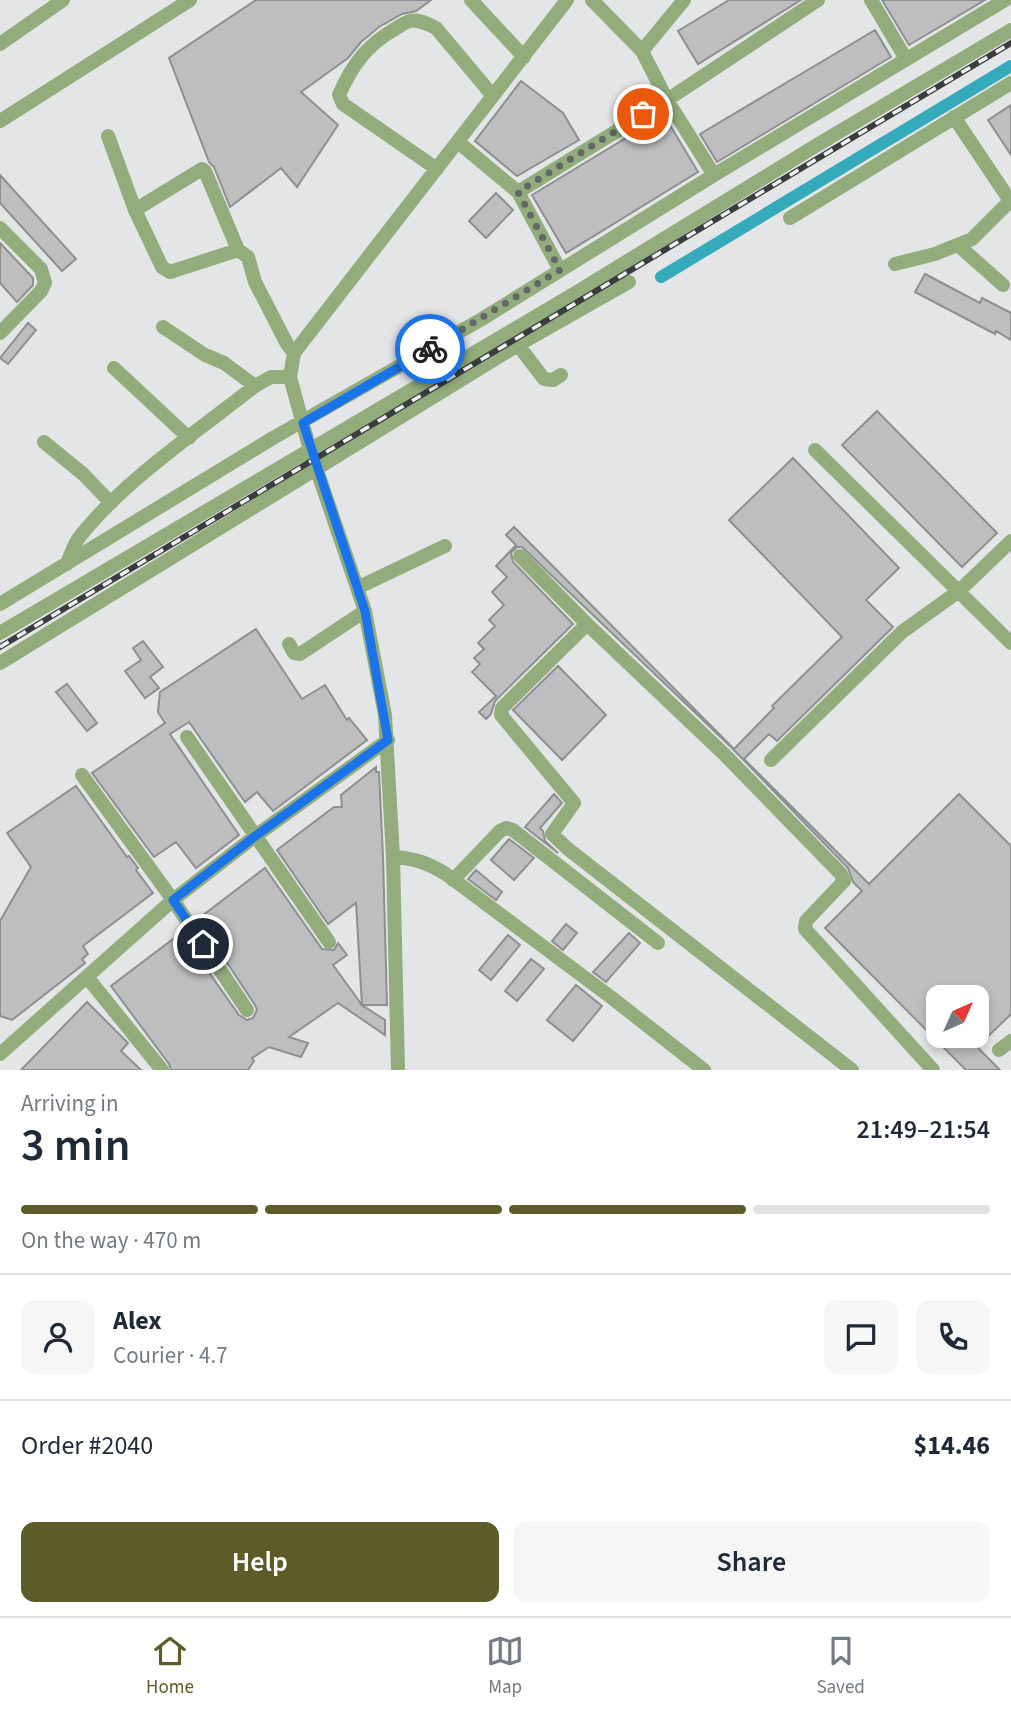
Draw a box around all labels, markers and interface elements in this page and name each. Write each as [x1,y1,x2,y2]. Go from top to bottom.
pin [613,84,673,144]
icon: bag [624,95,662,133]
courier [395,314,465,384]
icon: bike [411,330,449,368]
pin [173,914,233,974]
icon: home [184,925,222,963]
north arrow [926,985,989,1048]
map controls [926,985,989,1048]
text: Arriving in [21,1087,119,1120]
text: 21:49–21:54 [857,1111,990,1148]
text: 3 min [21,1113,130,1178]
text: On the way · 470 m [21,1224,201,1257]
button: person [21,1300,95,1374]
button: chat [824,1300,898,1374]
button: phone [916,1300,990,1374]
text: Alex [113,1302,162,1339]
text: Courier · 4.7 [113,1339,228,1372]
text: Order #2040 [21,1427,153,1464]
text: $14.46 [914,1427,990,1464]
button: Help [21,1522,499,1602]
button: Share [513,1522,990,1602]
tab: Home [146,1632,194,1701]
tab: Map [486,1632,524,1701]
tab: Saved [816,1632,865,1701]

